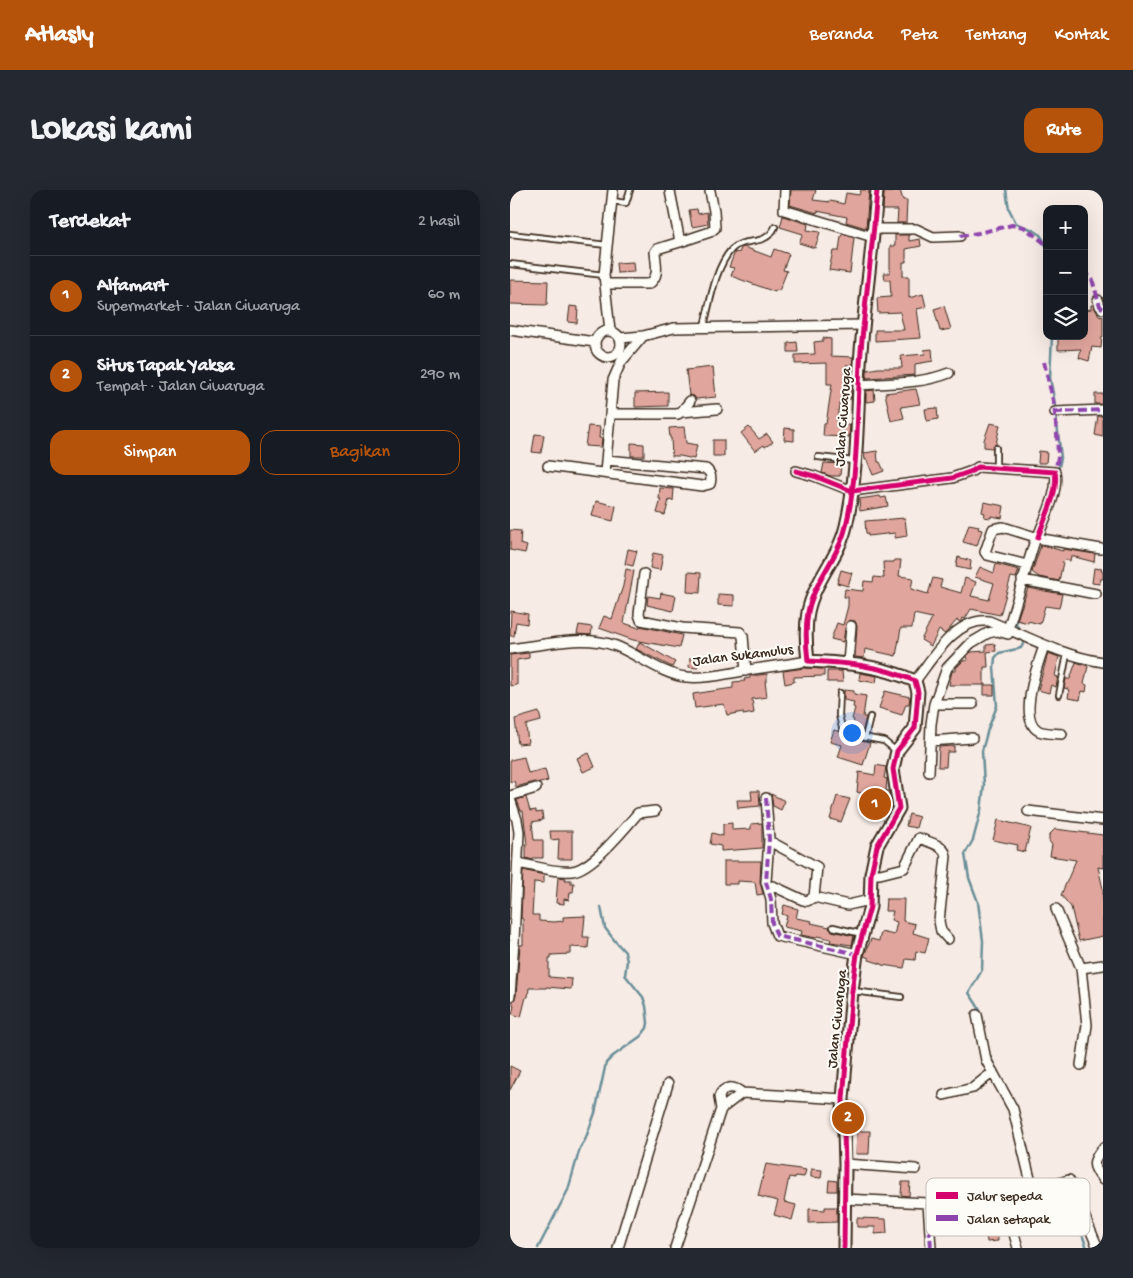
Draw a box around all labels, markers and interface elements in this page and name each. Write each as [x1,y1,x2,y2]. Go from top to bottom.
text: Atlasly [25,21,94,50]
text: Beranda [809,25,873,46]
text: Peta [901,25,938,46]
text: Tentang [966,25,1027,46]
text: Kontak [1055,25,1108,46]
button: Rute [1024,108,1103,153]
text: Lokasi kami [30,110,192,151]
map controls [1043,205,1088,340]
button: + [1043,205,1088,250]
text: Terdekat [50,210,129,235]
text: 2 hasil [418,213,460,232]
button: − [1043,250,1088,295]
text: Alfamart [97,275,167,298]
text: 1 [63,286,69,305]
text: 60 m [428,286,460,305]
button: layers [1043,295,1088,340]
text: Supermarket · Jalan Ciwaruga [97,298,300,317]
text: Situs Tapak Yaksa [97,355,234,378]
text: 2 [62,366,70,385]
text: 290 m [420,366,460,385]
street label: Jalan Ciwaruga [832,366,856,467]
text: Tempat · Jalan Ciwaruga [97,378,264,397]
button: Simpan [50,430,250,475]
button: Bagikan [260,430,460,475]
street label: Jalan Sukamulus [692,641,795,671]
your location [839,720,865,746]
pin: 1 [859,785,891,823]
street label: Jalan Ciwaruga [824,968,852,1069]
pin: 2 [832,1099,864,1137]
legend [926,1178,1090,1236]
text: Jalur sepeda [967,1189,1044,1206]
text: Jalan setapak [967,1212,1052,1229]

